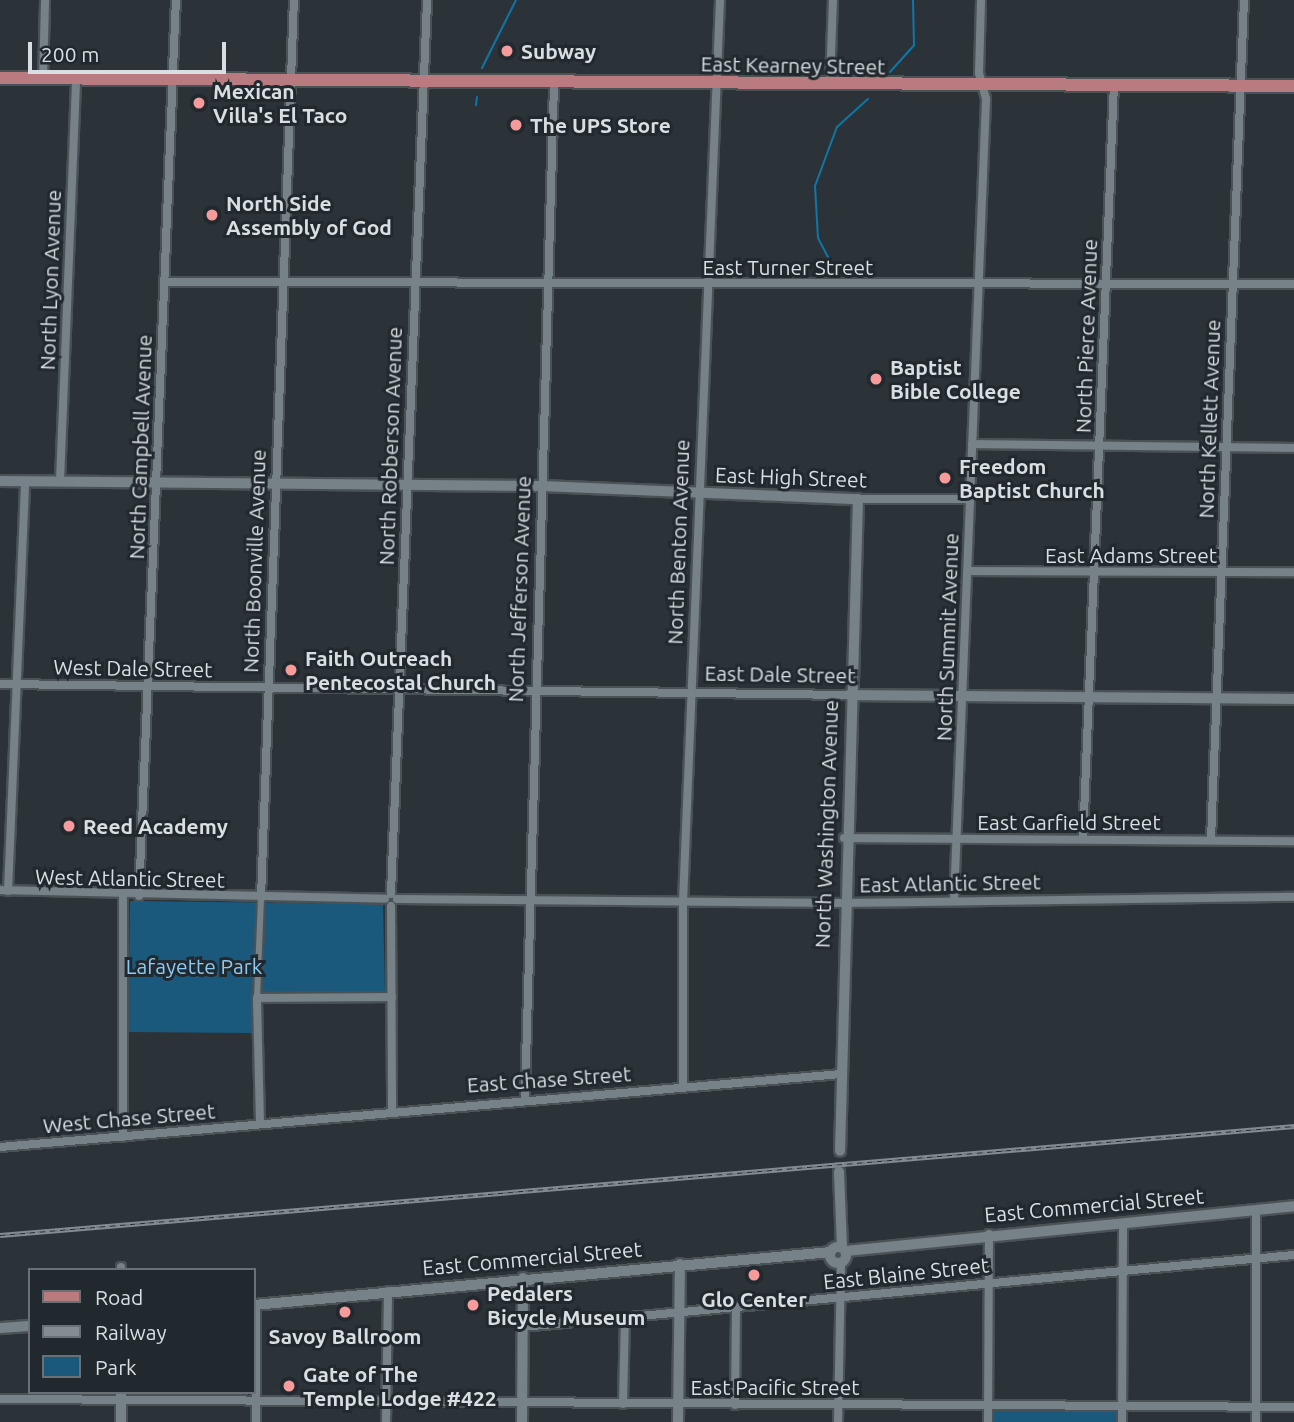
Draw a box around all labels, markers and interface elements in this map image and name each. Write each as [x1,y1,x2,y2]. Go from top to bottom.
scale bar [32,28,229,72]
place label: Subway [521,38,596,64]
text: 200 m [41,42,99,66]
marker: Subway [499,43,515,59]
street label: East Kearney Street [700,51,886,79]
place label: Mexican Villa's El Taco [213,78,347,128]
marker: Mexican Villa's El Taco [191,95,207,111]
place label: The UPS Store [530,112,671,138]
marker: The UPS Store [508,117,524,133]
street label: North Lyon Avenue [34,189,66,371]
place label: North Side Assembly of God [226,190,392,240]
marker: North Side Assembly of God [204,207,220,223]
street label: North Pierce Avenue [1070,238,1102,434]
street label: East Turner Street [703,254,873,280]
street label: North Kellett Avenue [1193,319,1225,519]
street label: North Robberson Avenue [373,326,407,566]
street label: North Campbell Avenue [123,334,157,560]
place label: Baptist Bible College [890,354,1021,404]
marker: Baptist Bible College [868,371,884,387]
street label: North Benton Avenue [662,439,694,645]
street label: North Boonville Avenue [238,449,270,673]
place label: Freedom Baptist Church [959,453,1105,503]
street label: East High Street [715,462,867,492]
marker: Freedom Baptist Church [937,470,953,486]
street label: North Jefferson Avenue [502,475,536,703]
street label: North Summit Avenue [931,532,963,742]
street label: East Adams Street [1045,542,1217,568]
place label: Faith Outreach Pentecostal Church [305,645,496,695]
street label: West Dale Street [53,654,213,682]
street label: East Dale Street [704,660,856,688]
marker: Faith Outreach Pentecostal Church [283,662,299,678]
street label: North Washington Avenue [809,699,843,949]
street label: East Garfield Street [977,809,1161,835]
place label: Reed Academy [83,813,228,839]
marker: Reed Academy [61,818,77,834]
street label: West Atlantic Street [35,864,225,892]
street label: East Atlantic Street [859,869,1041,897]
park label: Lafayette Park [126,953,262,979]
street label: East Chase Street [466,1061,632,1097]
street label: West Chase Street [42,1098,216,1138]
street label: East Commercial Street [983,1183,1205,1227]
street label: East Commercial Street [421,1236,643,1280]
street label: East Blaine Street [822,1252,990,1294]
marker: Glo Center [746,1267,762,1283]
legend [28,1268,256,1394]
place label: Pedalers Bicycle Museum [487,1280,645,1330]
text: Road [95,1285,143,1309]
place label: Glo Center [701,1286,807,1312]
marker: Pedalers Bicycle Museum [465,1297,481,1313]
marker: Savoy Ballroom [337,1304,353,1320]
text: Railway [95,1320,167,1344]
place label: Savoy Ballroom [269,1323,421,1349]
text: Park [95,1355,137,1379]
place label: Gate of The Temple Lodge #422 [303,1361,497,1411]
street label: East Pacific Street [690,1374,860,1400]
marker: Gate of The Temple Lodge #422 [281,1378,297,1394]

